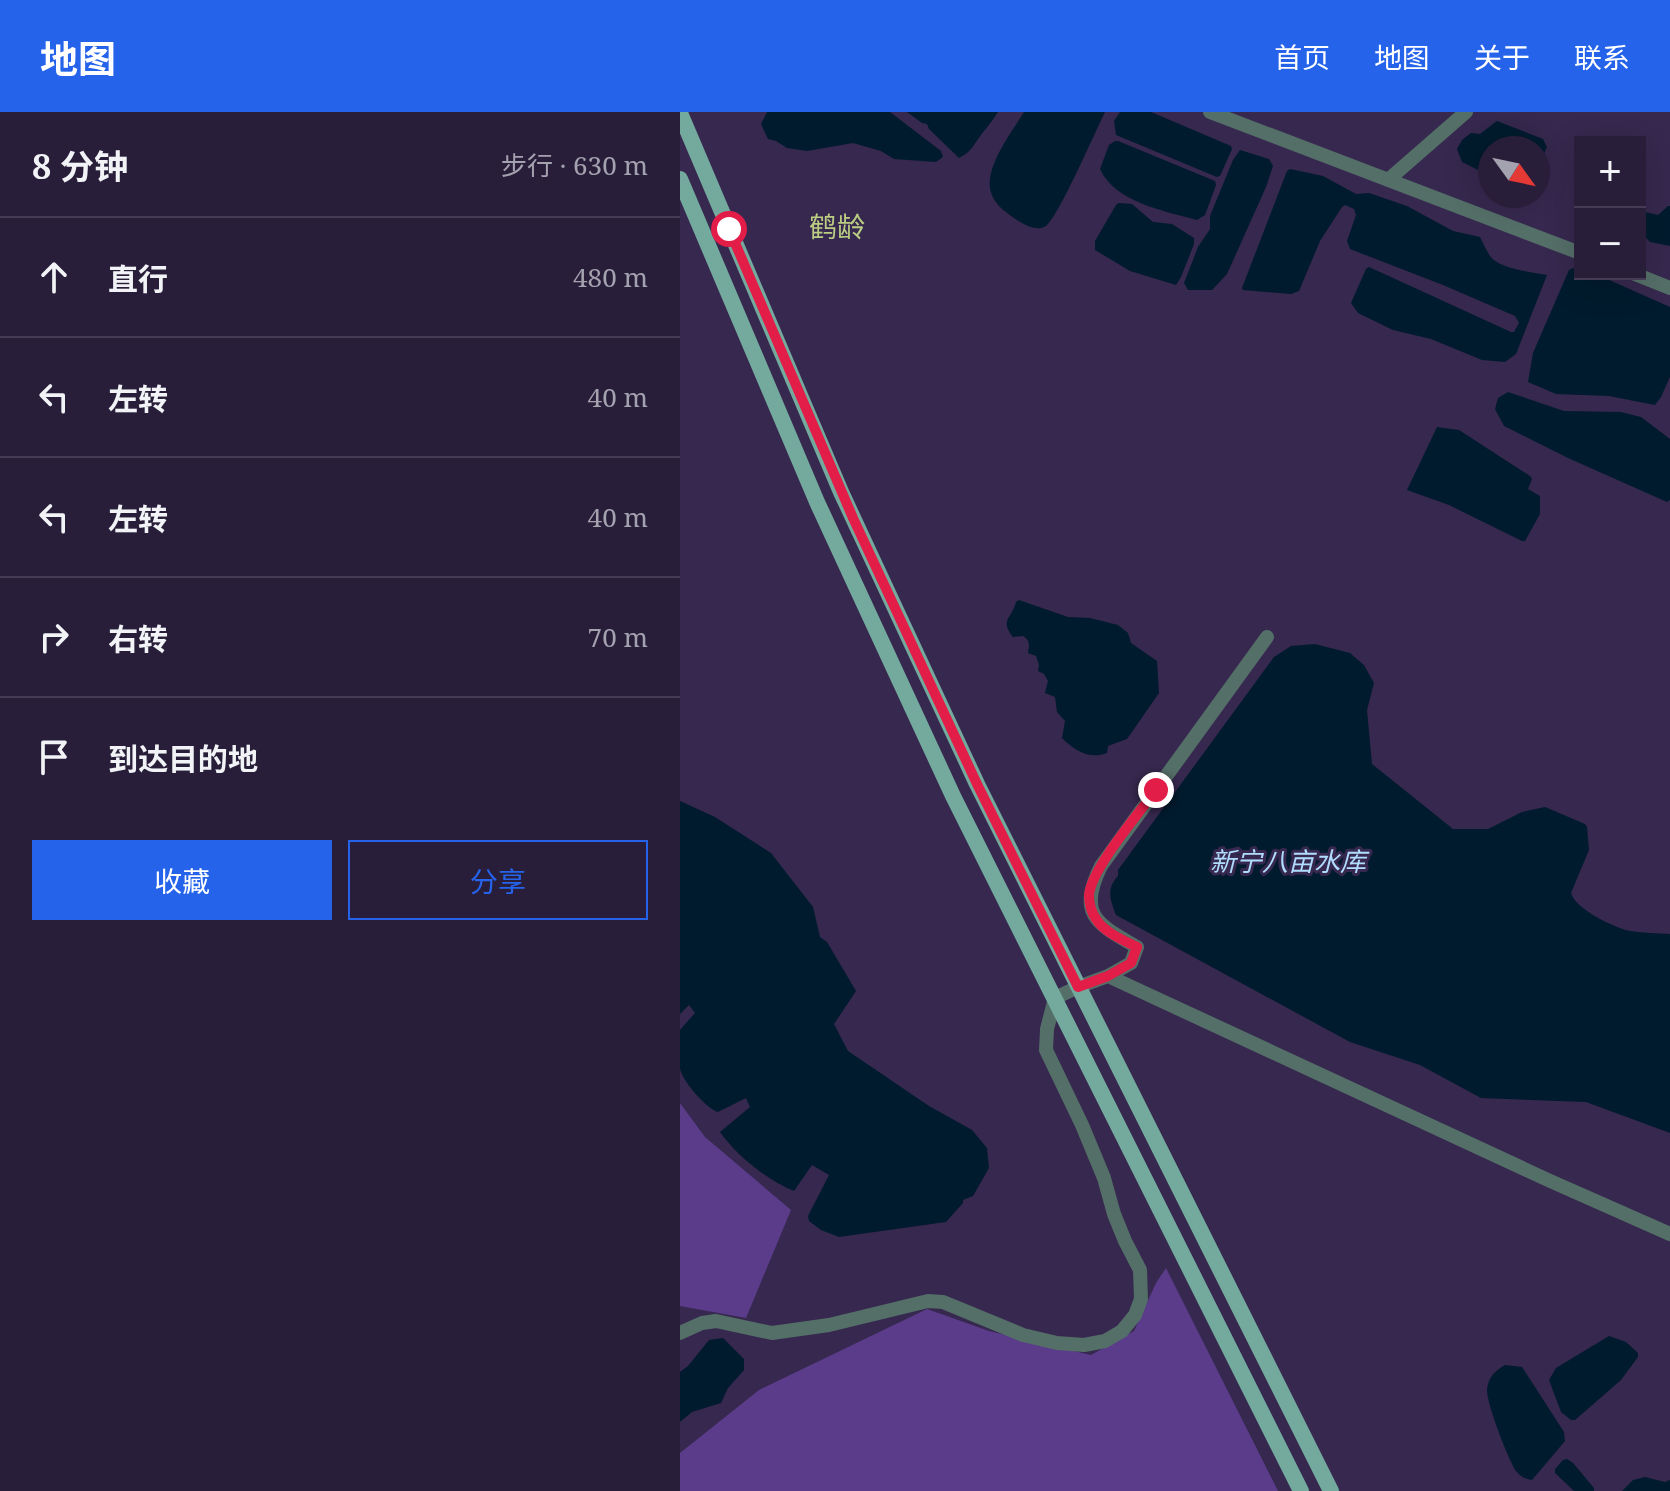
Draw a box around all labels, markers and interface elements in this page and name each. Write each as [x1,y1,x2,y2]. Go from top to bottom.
text: 地图 [40,32,116,84]
text: 首页 [1274,38,1330,76]
text: 地图 [1374,38,1430,76]
text: 关于 [1474,38,1530,76]
text: 联系 [1574,38,1630,76]
north arrow [1478,136,1550,208]
map controls [1574,136,1646,280]
button: + [1574,136,1646,208]
text: 8 分钟 [32,143,128,189]
text: 步行 · 630 m [501,147,648,183]
district label: 鹤龄 [809,207,865,245]
button: − [1574,208,1646,280]
route start [711,211,747,247]
icon: ahead [32,255,76,299]
text: 直行 [108,258,168,299]
text: 480 m [573,259,648,295]
icon: left [32,375,76,419]
text: 左转 [108,378,168,419]
text: 40 m [588,379,648,415]
icon: left [32,495,76,539]
text: 左转 [108,498,168,539]
text: 40 m [588,499,648,535]
icon: right [32,615,76,659]
text: 右转 [108,618,168,659]
text: 70 m [588,619,648,655]
icon: arrive [32,735,76,779]
text: 到达目的地 [108,738,258,779]
route end [1138,772,1174,808]
button: 收藏 [32,840,332,920]
button: 分享 [348,840,648,920]
water label: 新宁八亩水库 [1210,843,1370,879]

